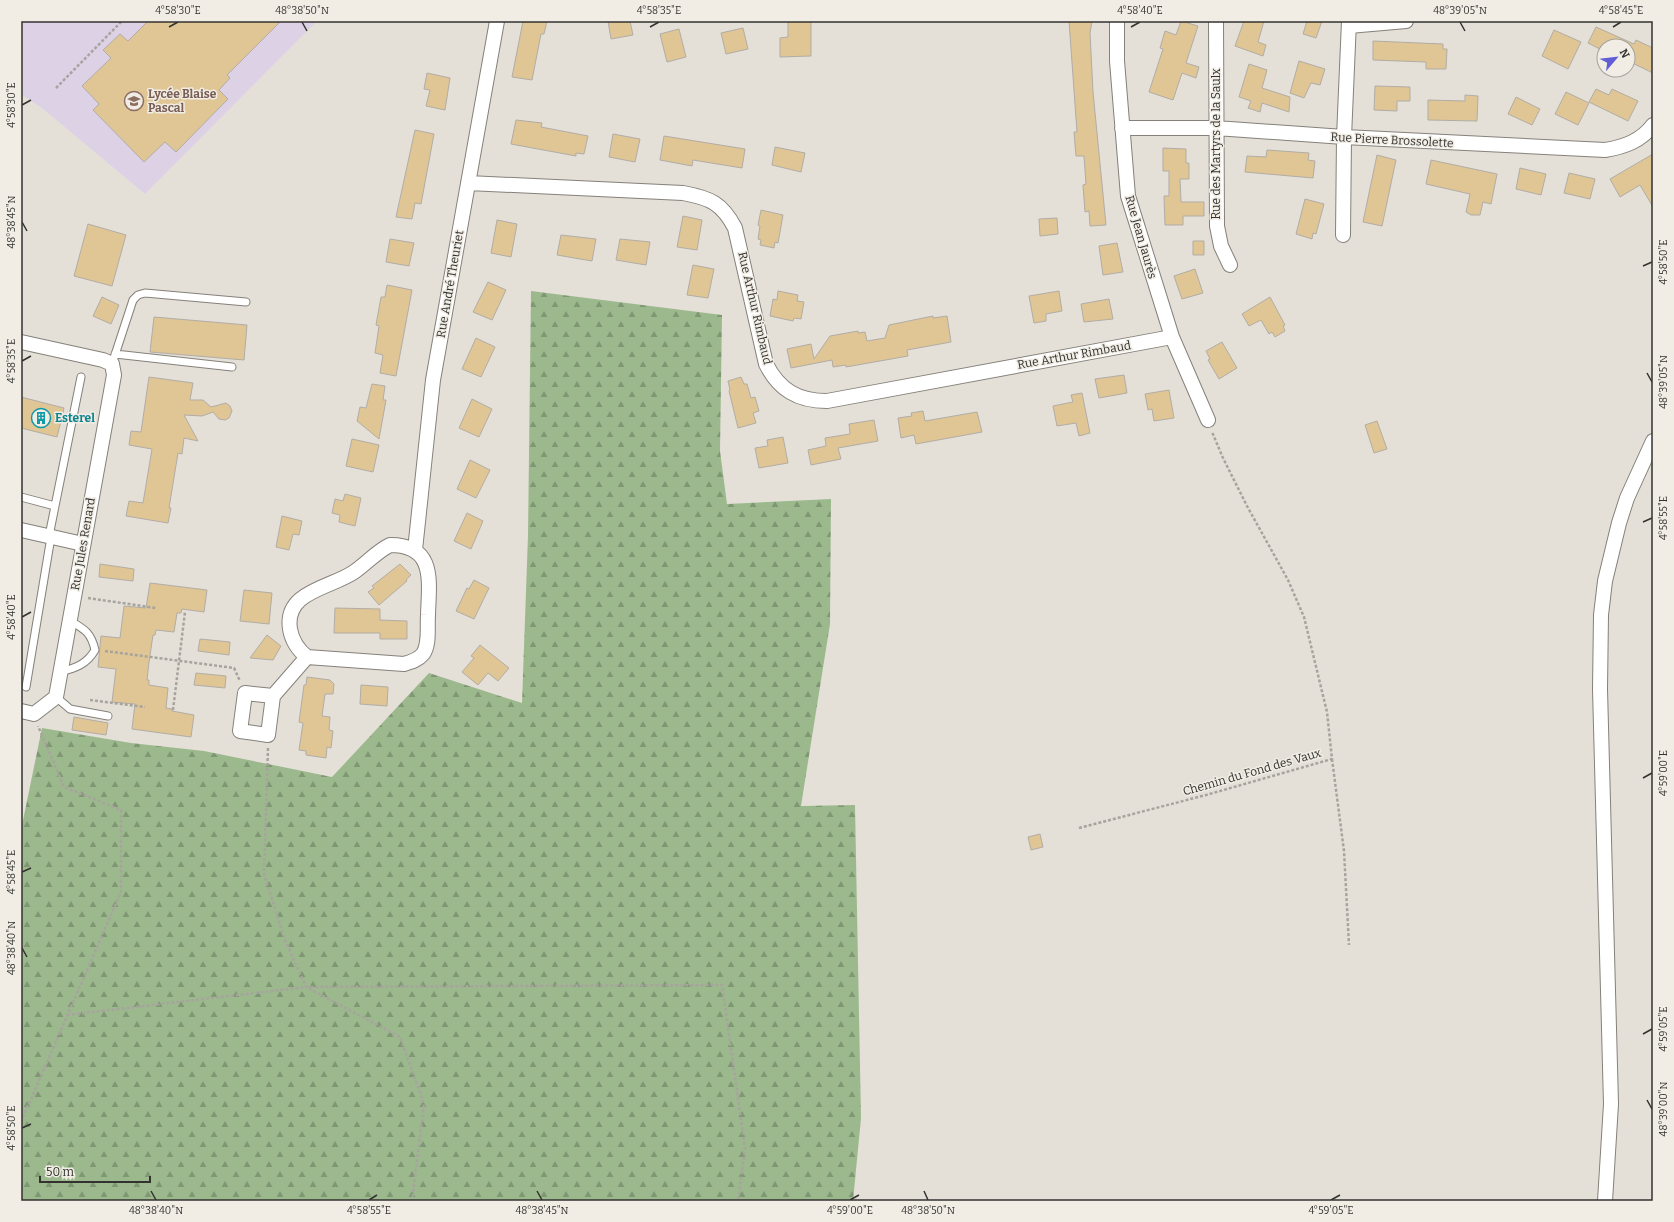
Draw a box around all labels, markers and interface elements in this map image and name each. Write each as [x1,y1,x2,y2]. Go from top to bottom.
text: 4°58'30"E [155,5,201,17]
text: 48°38'50"N [275,5,329,17]
text: 4°58'35"E [637,5,681,17]
text: 4°58'40"E [1117,5,1163,17]
text: 48°39'05"N [1433,5,1487,17]
text: 4°58'45"E [1599,5,1643,17]
north arrow [1596,38,1636,78]
text: N [1617,47,1632,61]
street label: Rue des Martyrs de la Saulx [1209,68,1223,220]
text: 4°58'30"E [6,82,18,128]
place label: Lycée Blaise Pascal [148,87,217,115]
school or university icon: Lycée Blaise Pascal [123,90,145,112]
street label: Rue Pierre Brossolette [1330,130,1454,150]
street label: Rue Jean Jaurès [1122,194,1160,281]
text: 48°38'45"N [6,195,18,249]
street label: Rue André Theuriet [434,228,466,339]
text: 4°58'50"E [1658,239,1670,285]
street label: Rue Arthur Rimbaud [735,250,775,366]
street label: Rue Arthur Rimbaud [1016,338,1132,372]
text: 4°58'35"E [6,339,18,383]
text: 48°39'05"N [1658,355,1670,409]
building icon: Esterel [30,407,52,429]
place label: Esterel [55,411,95,425]
street label: Rue Jules Renard [68,496,98,592]
text: 4°58'55"E [1658,496,1670,540]
text: 4°58'40"E [6,594,18,640]
street label: Chemin du Fond des Vaux [1181,745,1323,798]
text: 4°59'00"E [1658,750,1670,796]
text: 4°58'45"E [6,850,18,894]
text: 48°38'40"N [6,921,18,975]
text: 4°59'05"E [1658,1006,1670,1052]
text: 48°39'00"N [1658,1082,1670,1136]
text: 4°58'50"E [6,1105,18,1151]
scale bar [40,1158,150,1184]
text: 50 m [46,1165,75,1179]
text: 48°38'40"N [129,1205,183,1217]
text: 4°58'55"E [347,1205,391,1217]
text: 48°38'45"N [515,1205,569,1217]
text: 4°59'00"E [827,1205,873,1217]
text: 48°38'50"N [901,1205,955,1217]
text: 4°59'05"E [1308,1205,1354,1217]

